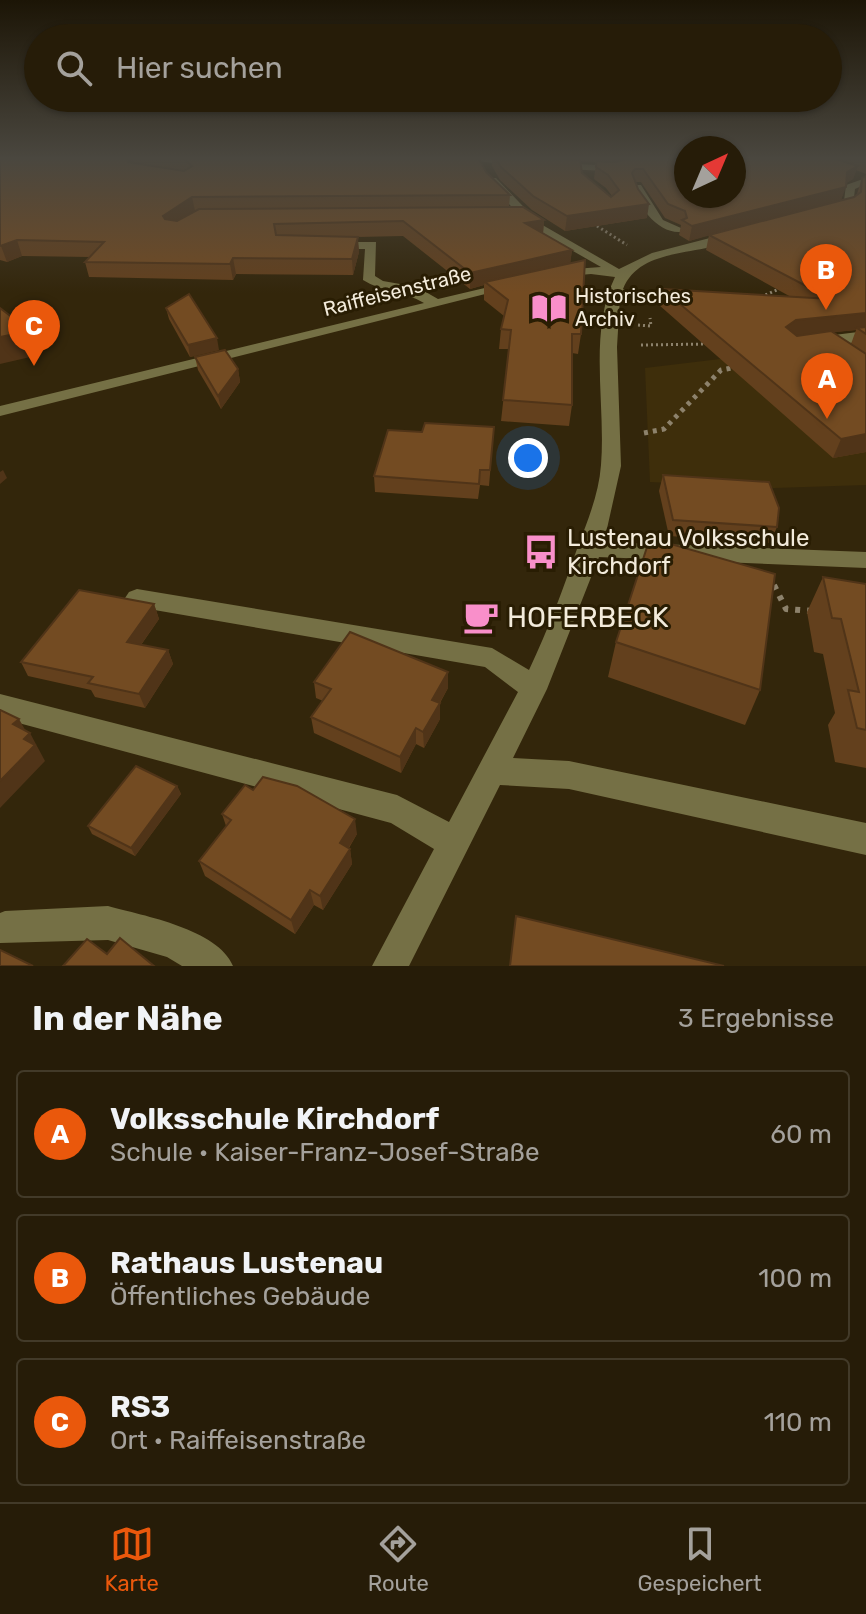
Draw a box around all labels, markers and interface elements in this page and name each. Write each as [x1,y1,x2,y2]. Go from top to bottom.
search box [24,24,842,112]
icon: search [52,46,96,90]
text: Hier suchen [116,50,283,86]
north arrow [674,136,746,208]
pin: B [800,244,852,310]
street label: Raiffeisenstraße [321,261,473,321]
place label: Historisches Archiv [575,284,691,331]
library icon: Historisches Archiv [530,289,568,327]
pin: C [8,300,60,366]
pin: A [801,353,853,419]
your location [508,438,548,478]
place label: Lustenau Volksschule Kirchdorf [567,524,809,580]
bus stop icon: Lustenau Volksschule Kirchdorf [522,533,560,571]
cafe icon: HOFERBECK [462,598,500,636]
place label: HOFERBECK [507,601,669,634]
text: In der Nähe [32,998,223,1039]
text: 3 Ergebnisse [678,1003,834,1034]
text: Volksschule Kirchdorf [110,1101,439,1137]
text: A [51,1119,69,1150]
text: 60 m [770,1119,832,1150]
text: Schule · Kaiser-Franz-Josef-Straße [110,1137,539,1168]
text: Rathaus Lustenau [110,1245,383,1281]
text: B [51,1263,69,1294]
text: 100 m [758,1263,832,1294]
text: Öffentliches Gebäude [110,1281,370,1312]
text: RS3 [110,1389,170,1425]
text: C [51,1407,69,1438]
text: 110 m [764,1407,832,1438]
text: Ort · Raiffeisenstraße [110,1425,366,1456]
tab: Karte [104,1522,159,1597]
tab: Route [368,1522,429,1597]
tab: Gespeichert [637,1522,762,1597]

